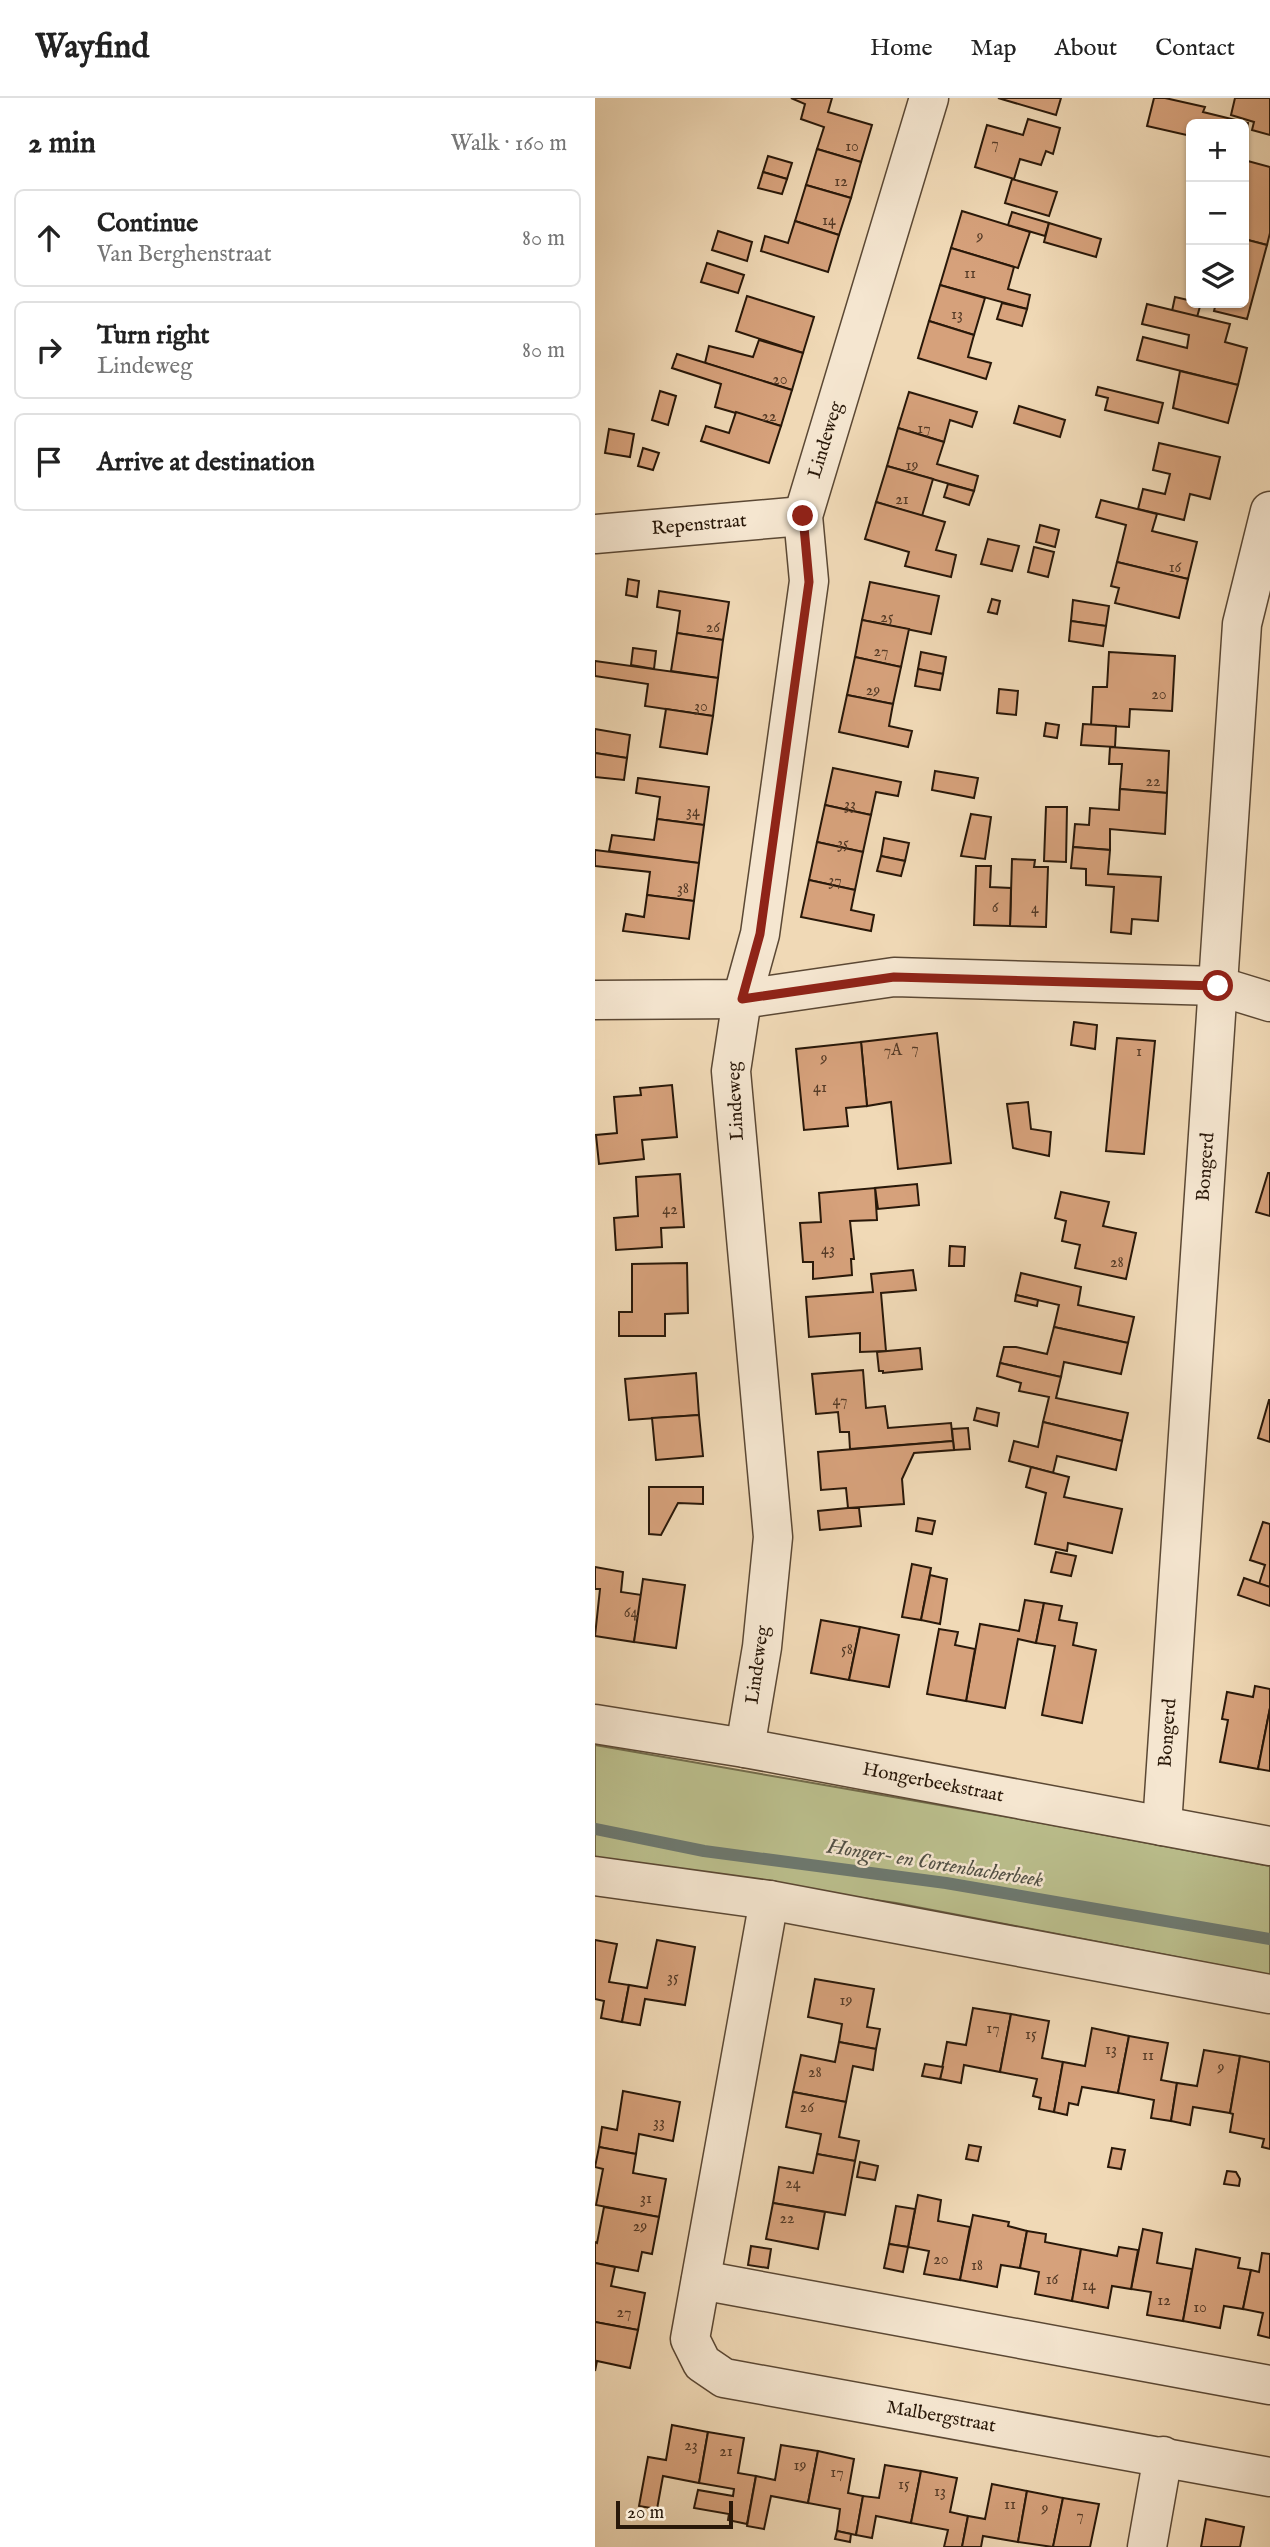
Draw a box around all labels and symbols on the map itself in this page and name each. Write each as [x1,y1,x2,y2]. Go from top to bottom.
house number: 7 [991,134,999,154]
house number: 10 [845,137,859,157]
house number: 12 [834,172,848,192]
house number: 14 [822,211,836,231]
house number: 9 [976,227,984,247]
house number: 11 [964,264,976,284]
house number: 13 [951,305,963,325]
house number: 20 [772,370,788,390]
street label: Lindeweg [803,398,849,481]
house number: 22 [761,407,777,427]
house number: 17 [917,419,931,439]
house number: 19 [906,456,918,476]
house number: 21 [895,490,909,510]
route end [787,500,818,531]
street label: Repenstraat [650,509,748,541]
house number: 16 [1169,558,1182,578]
house number: 25 [880,608,894,628]
house number: 26 [706,618,720,638]
house number: 27 [874,642,888,662]
house number: 29 [866,681,880,701]
house number: 20 [1151,685,1167,705]
house number: 30 [694,697,708,717]
house number: 22 [1145,772,1161,792]
house number: 33 [844,795,856,815]
house number: 34 [686,802,700,822]
house number: 35 [837,834,849,854]
house number: 37 [828,871,842,891]
house number: 38 [677,879,689,899]
house number: 6 [992,898,999,918]
house number: 4 [1031,899,1039,919]
route start [1202,970,1233,1001]
house number: 7 [911,1039,919,1059]
house number: 7A [884,1041,903,1061]
house number: 1 [1136,1042,1142,1062]
house number: 9 [820,1049,828,1069]
street label: Lindeweg [722,1060,750,1141]
house number: 41 [813,1078,827,1098]
street label: Bongerd [1192,1131,1220,1202]
house number: 42 [662,1200,678,1220]
house number: 43 [821,1240,835,1260]
house number: 28 [1110,1253,1124,1273]
house number: 47 [833,1391,847,1411]
house number: 64 [624,1603,638,1623]
street label: Lindeweg [741,1624,775,1706]
house number: 58 [841,1640,853,1660]
street label: Bongerd [1154,1697,1182,1768]
street label: Hongerbeekstraat [860,1758,1006,1809]
water label: Honger- en Cortenbacherbeek [824,1833,1046,1895]
house number: 35 [667,1968,679,1988]
house number: 19 [840,1991,852,2011]
house number: 17 [986,2019,1000,2039]
house number: 15 [1025,2025,1037,2045]
house number: 13 [1105,2040,1117,2060]
house number: 11 [1142,2046,1154,2066]
house number: 9 [1217,2058,1225,2078]
house number: 28 [808,2063,822,2083]
house number: 26 [800,2098,814,2118]
house number: 33 [653,2113,665,2133]
house number: 24 [785,2174,801,2194]
house number: 31 [640,2189,652,2209]
house number: 22 [779,2209,795,2229]
house number: 29 [633,2217,647,2237]
house number: 20 [933,2250,949,2270]
house number: 18 [971,2256,983,2276]
house number: 16 [1046,2270,1059,2290]
house number: 14 [1082,2276,1096,2296]
house number: 12 [1157,2291,1171,2311]
house number: 10 [1193,2298,1207,2318]
house number: 27 [617,2303,631,2323]
street label: Malbergstraat [884,2396,998,2438]
house number: 23 [684,2436,698,2456]
house number: 21 [719,2442,733,2462]
house number: 19 [794,2456,806,2476]
house number: 17 [830,2463,844,2483]
house number: 15 [898,2475,910,2495]
house number: 13 [934,2482,946,2502]
house number: 11 [1004,2495,1016,2515]
scale bar [616,2498,733,2530]
house number: 9 [1041,2499,1049,2519]
house number: 7 [1076,2506,1084,2526]

